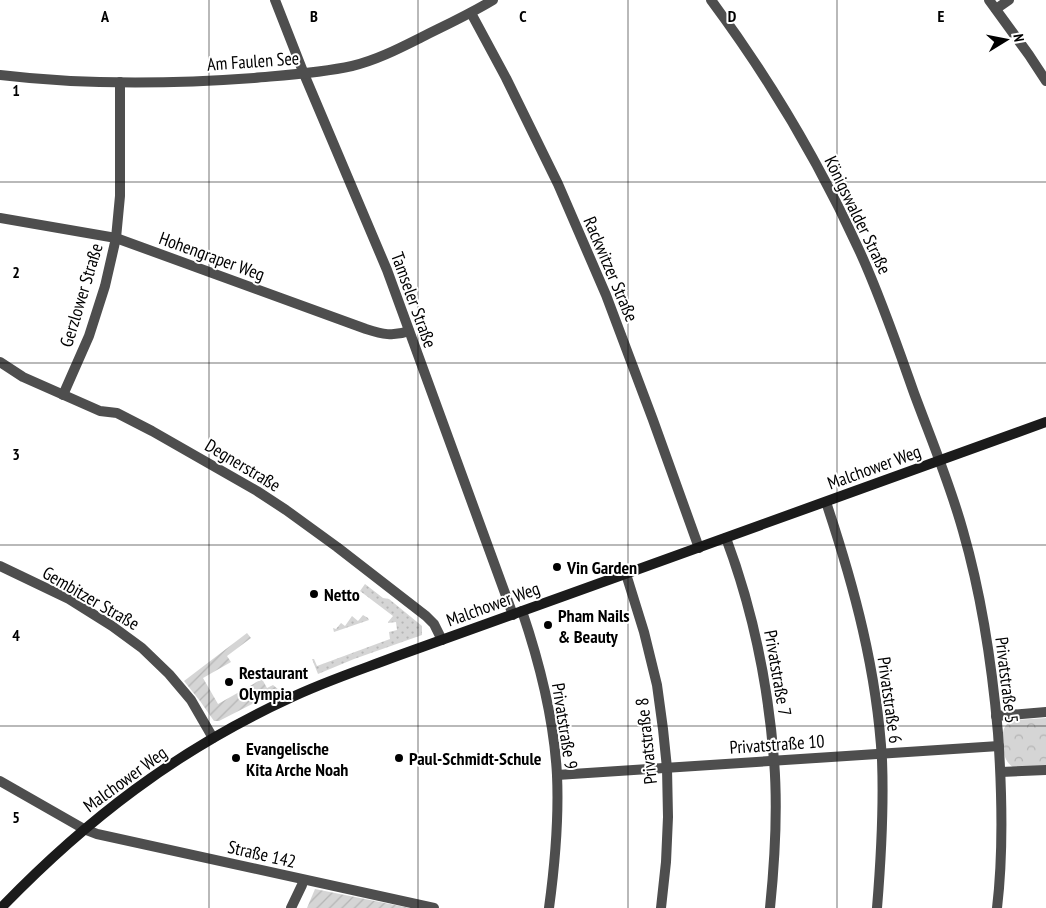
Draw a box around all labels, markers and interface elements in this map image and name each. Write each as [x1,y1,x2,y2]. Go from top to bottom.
text: A [100,6,110,26]
text: B [310,6,318,26]
text: C [519,6,527,26]
text: D [728,6,737,26]
text: E [938,6,945,26]
north arrow [981,15,1031,65]
text: N [1009,32,1028,43]
street label: Am Faulen See [206,46,300,76]
text: 1 [12,80,20,100]
street label: Königswalder Straße [819,152,897,278]
street label: Rackwitzer Straße [578,213,644,325]
street label: Hohengraper Weg [156,226,268,286]
street label: Gerzlower Straße [54,240,108,350]
street label: Tamseler Straße [386,249,442,351]
text: 2 [12,262,20,282]
street label: Degnerstraße [201,433,285,497]
street label: Malchower Weg [824,439,924,495]
text: 3 [12,444,20,464]
place label: Vin Garden [566,556,637,579]
street label: Gembitzer Straße [38,561,144,635]
marker: Vin Garden [551,561,563,573]
street label: Malchower Weg [443,576,543,632]
place label: Netto [324,583,360,606]
marker: Netto [308,588,320,600]
place label: Pham Nails & Beauty [558,604,630,648]
marker: Pham Nails & Beauty [542,619,554,631]
text: 4 [12,625,20,645]
street label: Privatstraße 7 [759,628,797,718]
street label: Privatstraße 5 [990,635,1024,725]
street label: Privatstraße 6 [873,655,907,745]
place label: Restaurant Olympia [239,661,309,705]
marker: Restaurant Olympia [223,676,235,688]
street label: Privatstraße 9 [547,681,583,771]
street label: Privatstraße 8 [630,697,662,785]
street label: Privatstraße 10 [729,729,825,759]
place label: Evangelische Kita Arche Noah [246,737,348,781]
street label: Malchower Weg [79,741,171,817]
place label: Paul-Schmidt-Schule [409,747,542,770]
marker: Evangelische Kita Arche Noah [230,752,242,764]
marker: Paul-Schmidt-Schule [393,752,405,764]
text: 5 [12,807,20,827]
street label: Straße 142 [226,835,298,873]

